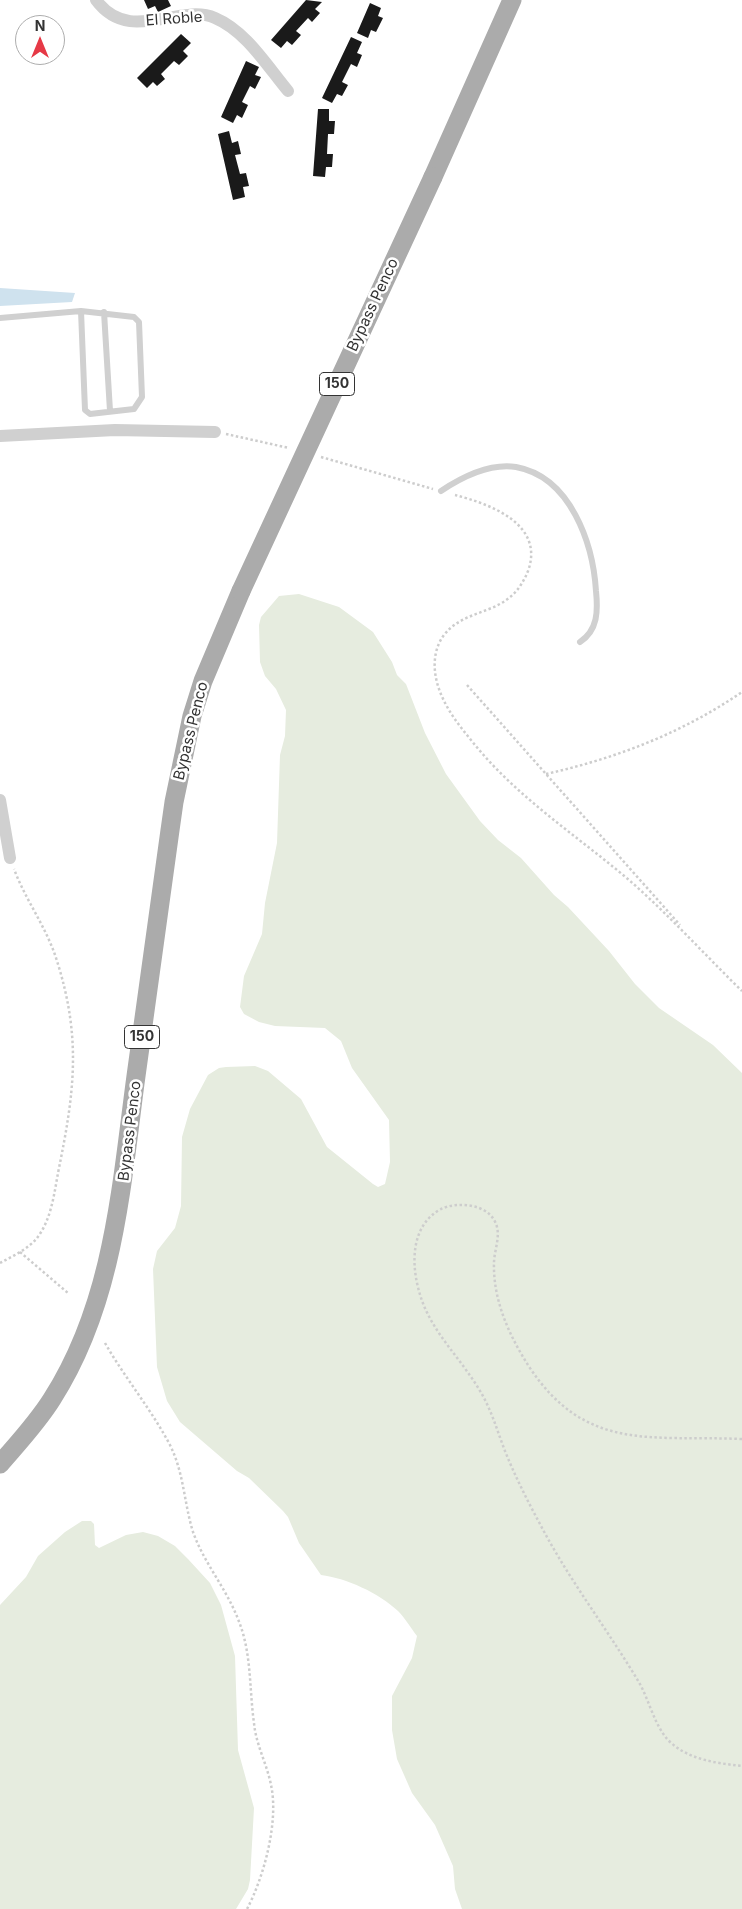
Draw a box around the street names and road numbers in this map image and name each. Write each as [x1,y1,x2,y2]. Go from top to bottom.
street label: El Roble [145,8,203,30]
street label: Bypass Penco [344,256,402,354]
road number: 150 [320,372,354,396]
street label: Bypass Penco [170,680,212,782]
road number: 150 [124,1026,160,1048]
street label: Bypass Penco [115,1080,145,1182]

